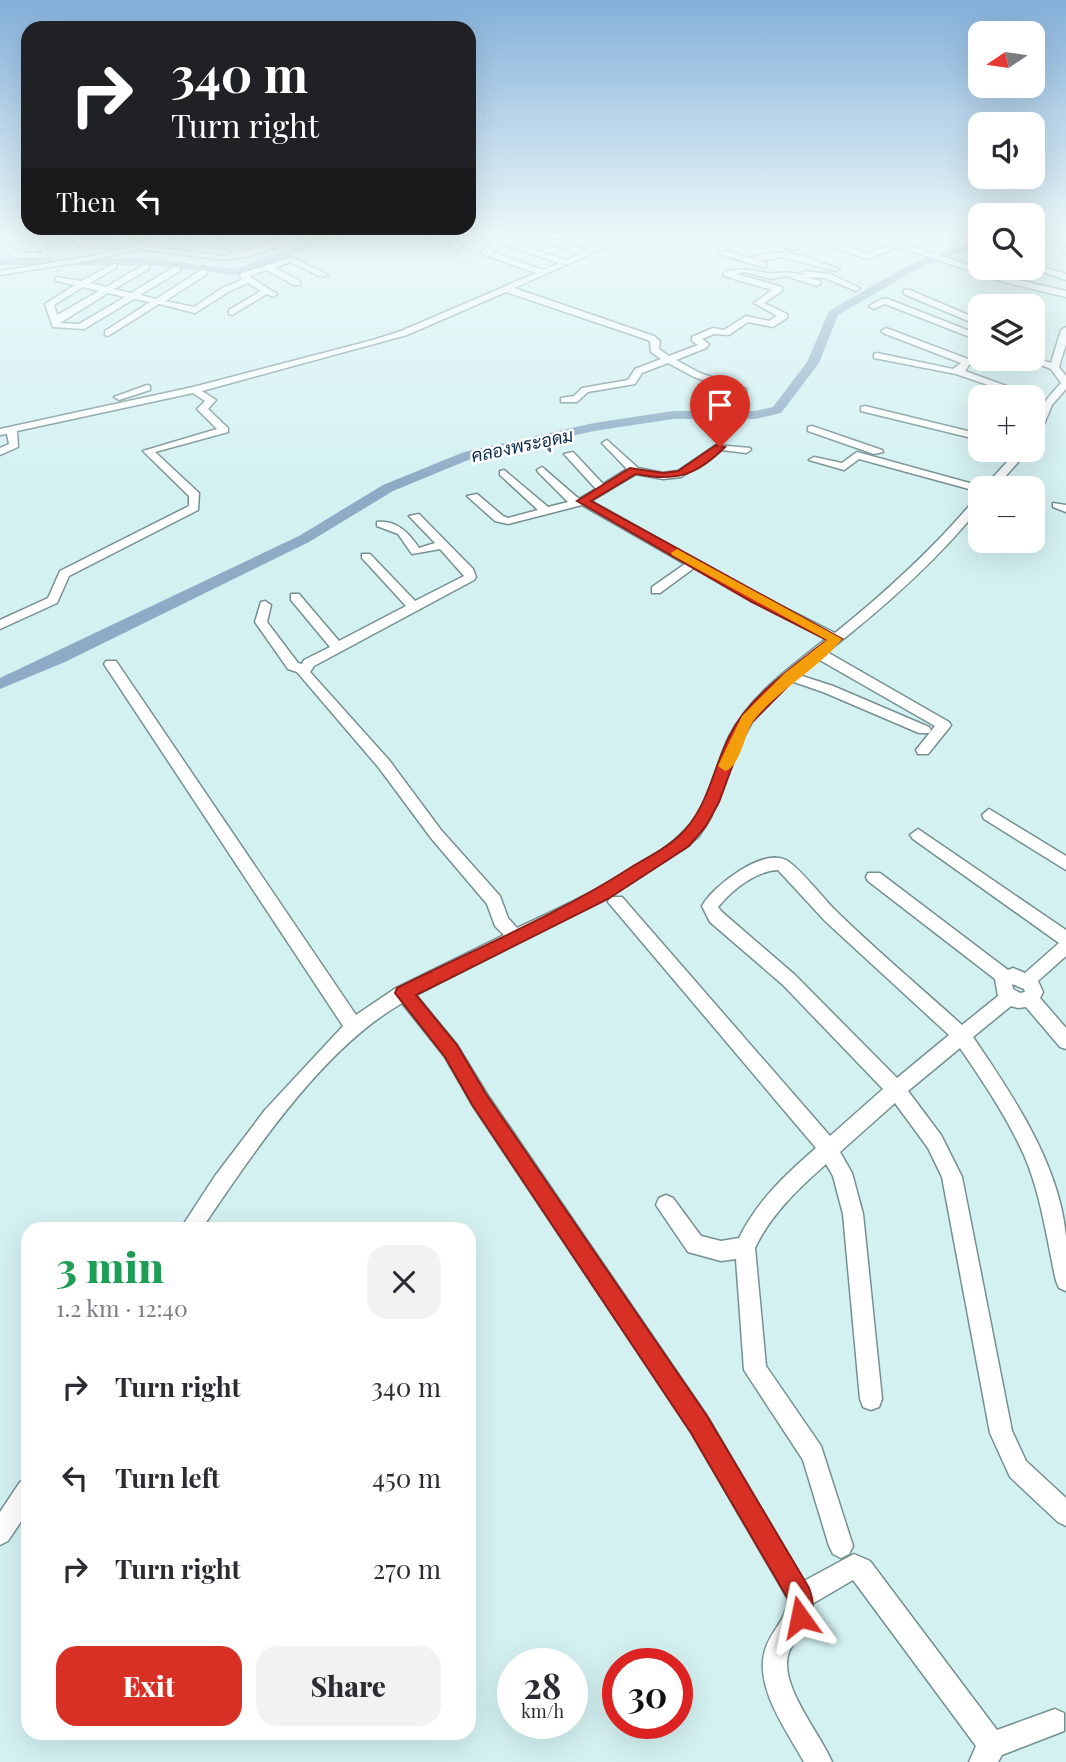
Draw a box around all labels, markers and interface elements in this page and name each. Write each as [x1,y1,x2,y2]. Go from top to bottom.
north arrow [968,21,1045,98]
map controls [968,21,1045,553]
text: 340 m [171,40,308,105]
icon: right [56,49,147,140]
text: Turn right [171,103,319,146]
button: sound [968,112,1045,189]
icon: left [130,182,168,220]
text: Then [56,184,116,219]
button: search [968,203,1045,280]
button: layers [968,294,1045,371]
pin [690,375,750,447]
button: + [968,385,1045,462]
icon: arrive [701,386,739,424]
water label: คลองพระอุดม [469,422,575,468]
button: − [968,476,1045,553]
text: 3 min [56,1238,164,1294]
button: close [367,1245,441,1319]
text: 1.2 km · 12:40 [56,1292,188,1323]
icon: right [56,1368,94,1406]
text: Turn right [115,1369,241,1404]
text: 340 m [371,1369,441,1404]
icon: left [56,1459,94,1497]
text: Turn left [115,1460,220,1495]
text: 450 m [372,1460,441,1495]
icon: right [56,1550,94,1588]
text: Turn right [115,1551,241,1586]
text: 270 m [373,1551,441,1586]
position arrow [763,1580,837,1654]
button: Exit [56,1646,242,1726]
button: Share [256,1646,441,1726]
speed limit sign: 30 [602,1648,693,1739]
text: 28 [524,1661,561,1708]
text: km/h [521,1699,564,1723]

